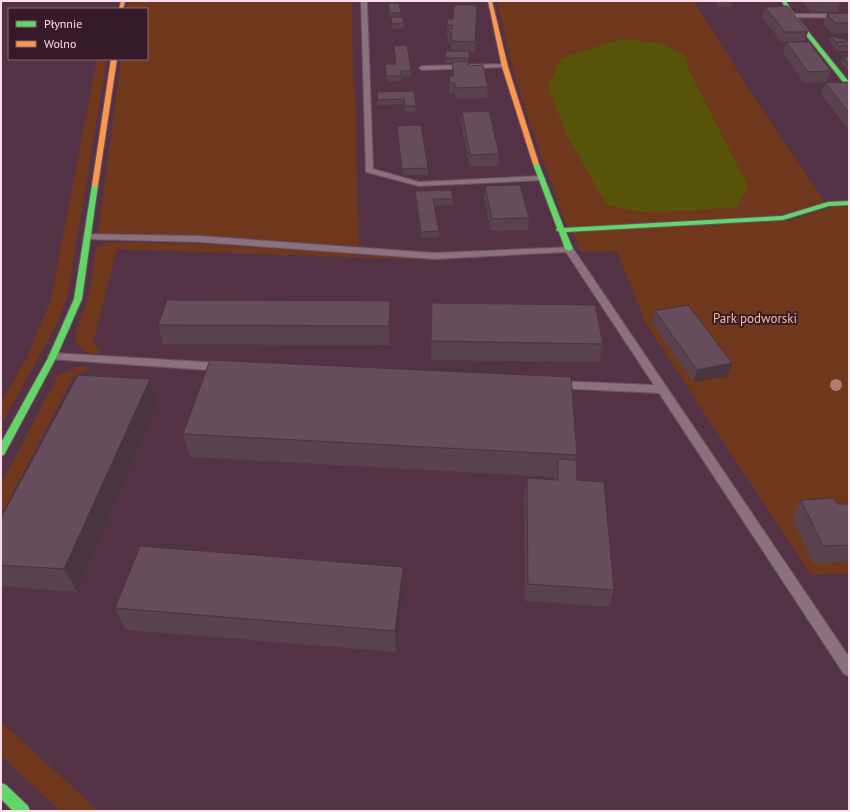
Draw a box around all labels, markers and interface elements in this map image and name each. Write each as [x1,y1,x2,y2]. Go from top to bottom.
legend [8,8,148,60]
text: Płynnie [44,16,82,31]
text: Wolno [44,36,76,51]
park label: Park podworski [713,310,797,327]

